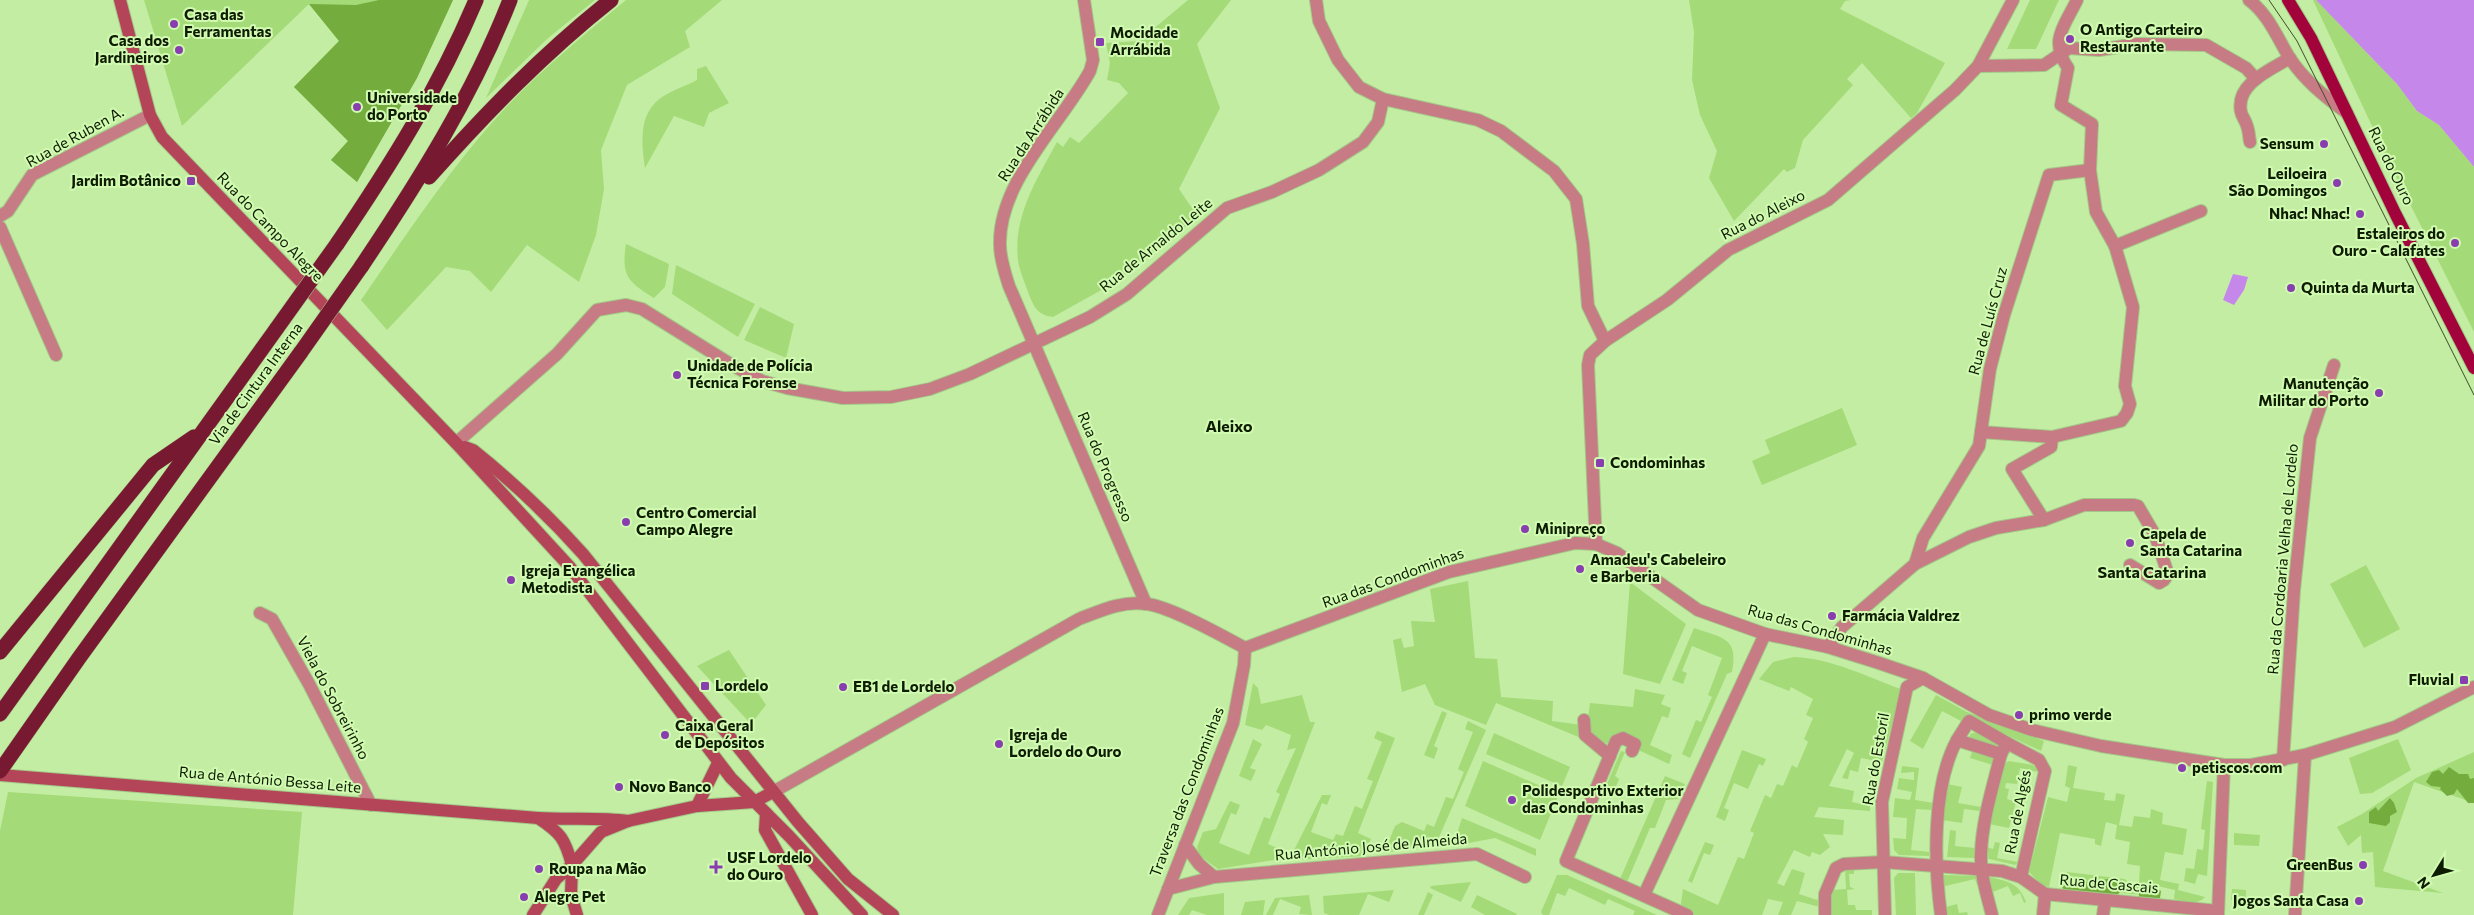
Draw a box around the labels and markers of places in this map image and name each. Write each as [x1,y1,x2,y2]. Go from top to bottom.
place label: Casa das Ferramentas [184,5,271,40]
marker: Casa das Ferramentas [168,18,180,30]
place label: O Antigo Carteiro Restaurante [2080,20,2203,55]
place label: Mocidade Arrábida [1110,23,1178,58]
place label: Casa dos Jardineiros [95,31,169,66]
marker: O Antigo Carteiro Restaurante [2064,33,2076,45]
marker: Mocidade Arrábida [1094,36,1106,48]
marker: Casa dos Jardineiros [173,44,185,56]
place label: Universidade do Porto [367,88,457,123]
marker: Universidade do Porto [351,101,363,113]
place label: Sensum [2260,134,2314,152]
marker: Sensum [2318,138,2330,150]
place label: Leiloeira São Domingos [2229,164,2327,199]
place label: Jardim Botânico [71,171,181,189]
marker: Jardim Botânico [185,175,197,187]
marker: Leiloeira São Domingos [2331,177,2343,189]
place label: Nhac! Nhac! [2269,204,2350,222]
marker: Nhac! Nhac! [2354,208,2366,220]
place label: Estaleiros do Ouro - Calafates [2332,224,2445,259]
marker: Estaleiros do Ouro - Calafates [2449,237,2461,249]
place label: Quinta da Murta [2301,278,2415,296]
marker: Quinta da Murta [2285,282,2297,294]
place label: Unidade de Polícia Técnica Forense [687,356,813,391]
marker: Unidade de Polícia Técnica Forense [671,369,683,381]
place label: Manutenção Militar do Porto [2258,374,2369,409]
marker: Manutenção Militar do Porto [2373,387,2385,399]
place label: Condominhas [1610,453,1705,471]
marker: Condominhas [1594,457,1606,469]
place label: Centro Comercial Campo Alegre [636,503,757,538]
marker: Centro Comercial Campo Alegre [620,516,632,528]
place label: Minipreço [1535,519,1606,537]
marker: Minipreço [1519,523,1531,535]
place label: Capela de Santa Catarina [2140,524,2242,559]
marker: Capela de Santa Catarina [2124,537,2136,549]
place label: Amadeu's Cabeleiro e Barberia [1590,550,1726,585]
place label: Igreja Evangélica Metodista [521,561,635,596]
marker: Amadeu's Cabeleiro e Barberia [1574,563,1586,575]
marker: Igreja Evangélica Metodista [505,574,517,586]
place label: Farmácia Valdrez [1842,606,1960,624]
marker: Farmácia Valdrez [1826,610,1838,622]
place label: Fluvial [2408,670,2454,688]
marker: Fluvial [2458,674,2470,686]
place label: Lordelo [715,676,768,694]
place label: EB1 de Lordelo [853,677,954,695]
marker: Lordelo [699,680,711,692]
marker: EB1 de Lordelo [837,681,849,693]
place label: primo verde [2029,705,2112,723]
marker: primo verde [2013,709,2025,721]
place label: Caixa Geral de Depósitos [675,716,764,751]
place label: Igreja de Lordelo do Ouro [1009,725,1122,760]
marker: Caixa Geral de Depósitos [659,729,671,741]
marker: Igreja de Lordelo do Ouro [993,738,1005,750]
place label: petiscos.com [2192,758,2282,776]
marker: petiscos.com [2176,762,2188,774]
place label: Novo Banco [629,777,711,795]
marker: Novo Banco [613,781,625,793]
place label: Polidesportivo Exterior das Condominhas [1522,781,1684,816]
marker: Polidesportivo Exterior das Condominhas [1506,794,1518,806]
place label: USF Lordelo do Ouro [727,848,812,883]
place label: GreenBus [2286,855,2353,873]
place label: Roupa na Mão [549,859,647,877]
marker: GreenBus [2357,859,2369,871]
marker: USF Lordelo do Ouro [709,860,723,874]
marker: Roupa na Mão [533,863,545,875]
place label: Alegre Pet [534,887,605,905]
marker: Alegre Pet [518,891,530,903]
place label: Jogos Santa Casa [2233,891,2349,909]
marker: Jogos Santa Casa [2353,895,2365,907]

